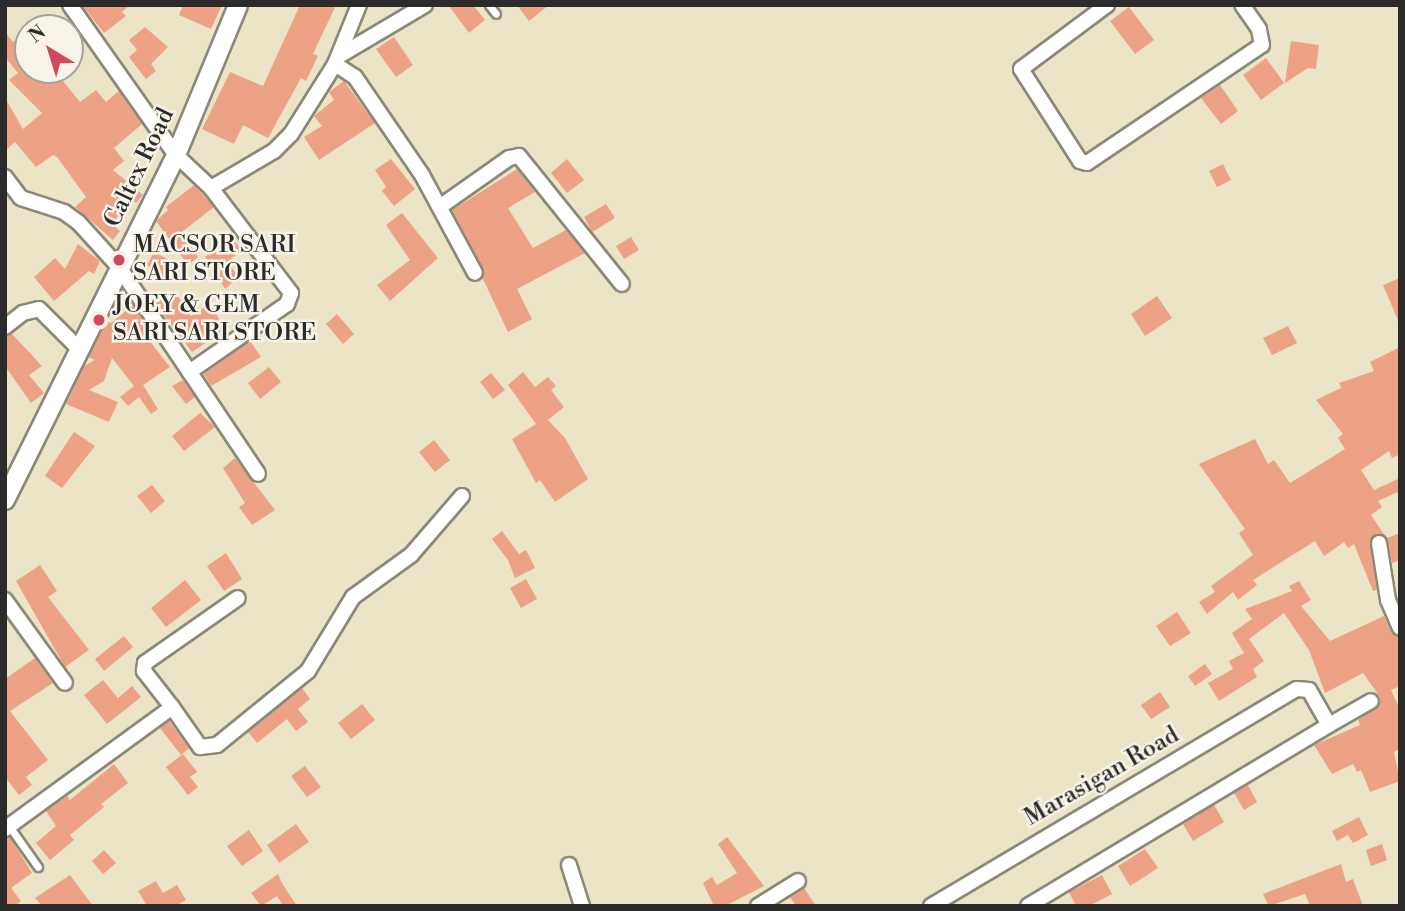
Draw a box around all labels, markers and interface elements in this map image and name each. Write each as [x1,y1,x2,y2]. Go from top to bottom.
north arrow [14,14,84,84]
text: N [24,20,51,48]
street label: Caltex Road [99,104,181,232]
place label: MACSOR SARI SARI STORE [133,232,296,288]
marker: MACSOR SARI SARI STORE [111,252,127,268]
place label: JOEY & GEM SARI SARI STORE [113,292,316,348]
marker: JOEY & GEM SARI SARI STORE [91,312,107,328]
street label: Marasigan Road [1020,721,1184,833]

